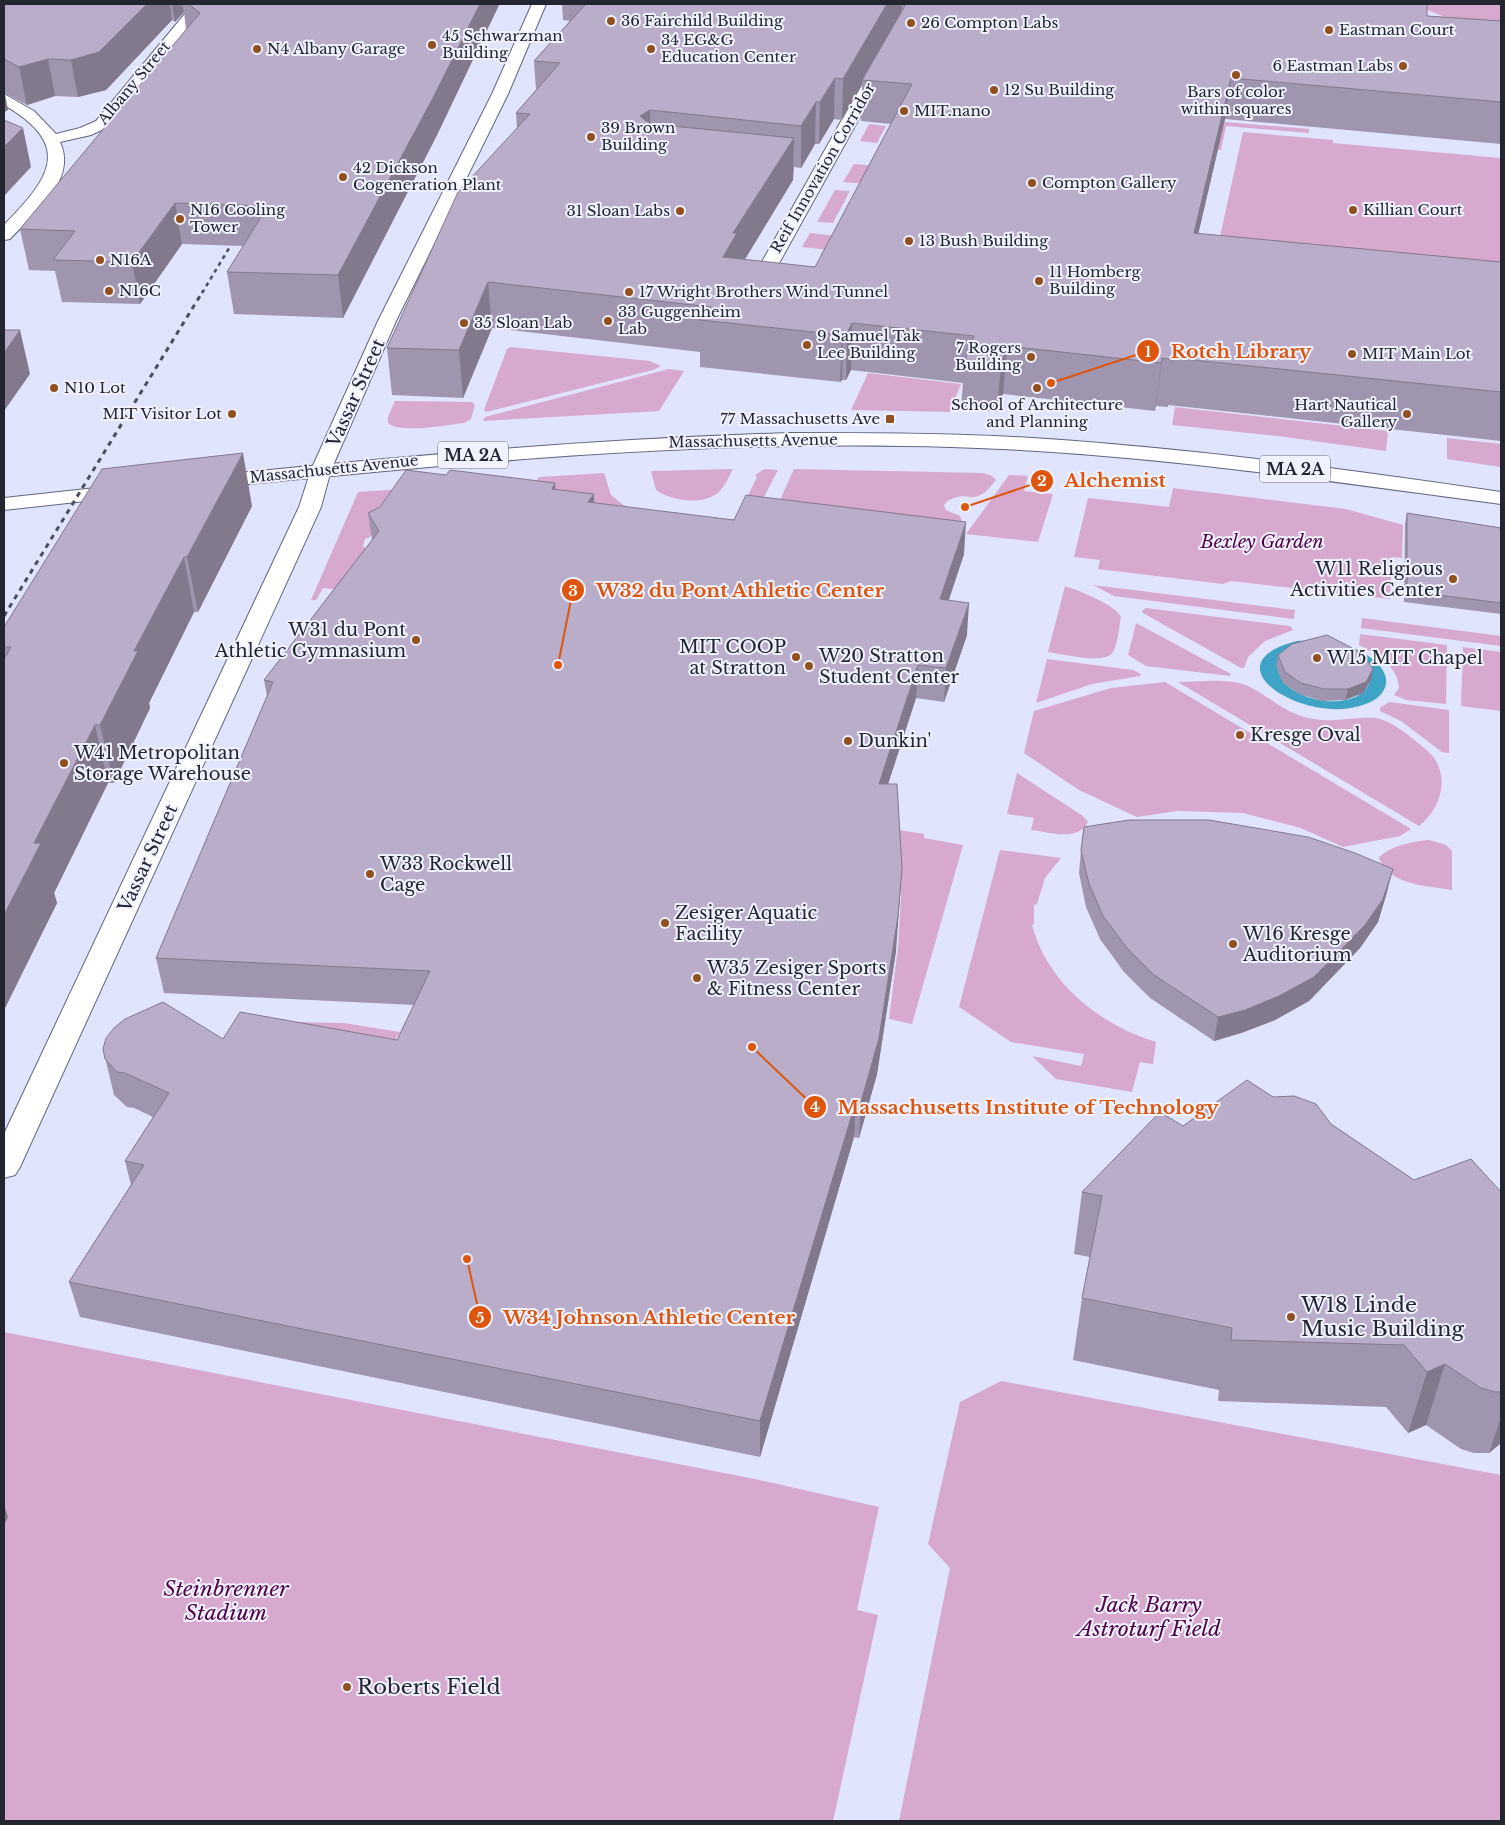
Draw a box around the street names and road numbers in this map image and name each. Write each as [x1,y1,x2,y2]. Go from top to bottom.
street label: Albany Street [93,37,174,129]
street label: Reif Innovation Corridor [766,79,880,256]
street label: Vassar Street [322,335,390,451]
street label: Massachusetts Avenue [668,430,838,451]
road number: MA 2A [438,442,508,468]
street label: Massachusetts Avenue [249,450,419,487]
road number: MA 2A [1260,456,1330,482]
street label: Vassar Street [113,801,183,916]

